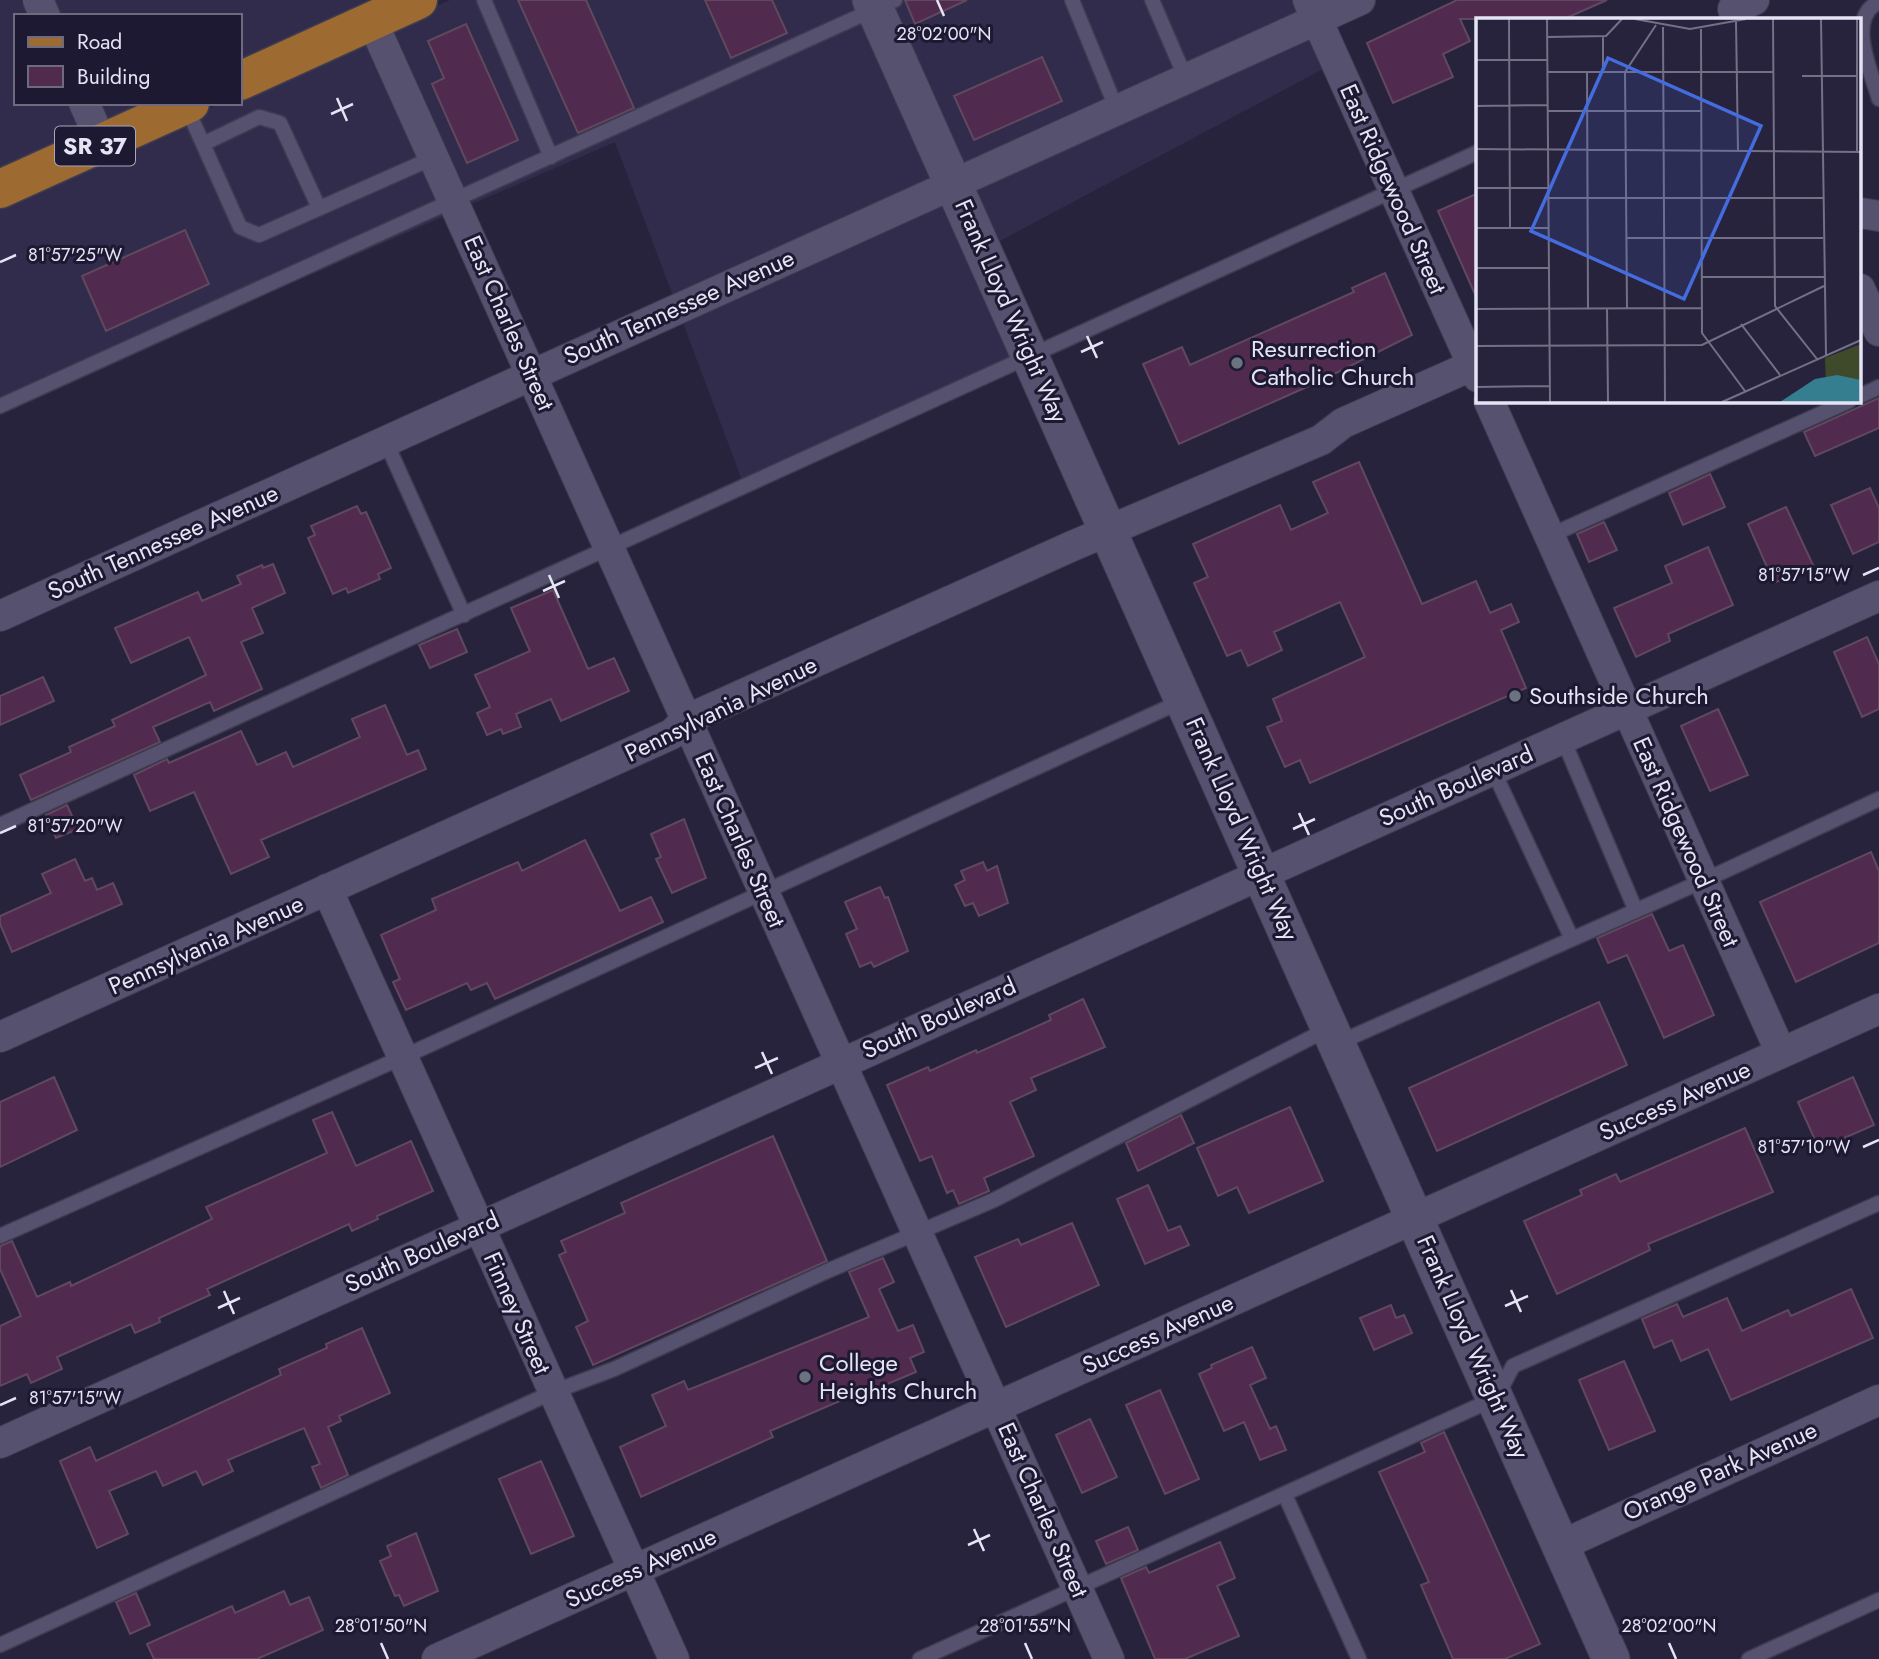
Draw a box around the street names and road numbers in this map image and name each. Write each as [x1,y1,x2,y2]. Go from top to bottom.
street label: East Ridgewood Street [1331,78,1456,300]
road number: SR 37 [55,127,135,166]
street label: Frank Lloyd Wright Way [946,193,1077,429]
street label: East Charles Street [455,230,564,416]
street label: South Tennessee Avenue [558,240,800,373]
street label: South Tennessee Avenue [42,475,284,608]
street label: Pennsylvania Avenue [619,647,823,770]
street label: Frank Lloyd Wright Way [1177,711,1308,947]
street label: East Ridgewood Street [1624,731,1749,953]
street label: South Boulevard [1373,736,1538,835]
street label: East Charles Street [686,747,795,933]
street label: Pennsylvania Avenue [103,886,309,1003]
street label: South Boulevard [856,968,1021,1067]
street label: Success Avenue [1594,1052,1756,1150]
street label: South Boulevard [339,1202,504,1301]
street label: Frank Lloyd Wright Way [1408,1229,1539,1465]
street label: Finney Street [475,1246,560,1380]
street label: Success Avenue [1077,1285,1239,1383]
street label: Orange Park Avenue [1617,1412,1823,1529]
street label: East Charles Street [989,1417,1098,1603]
street label: Success Avenue [560,1519,722,1617]

